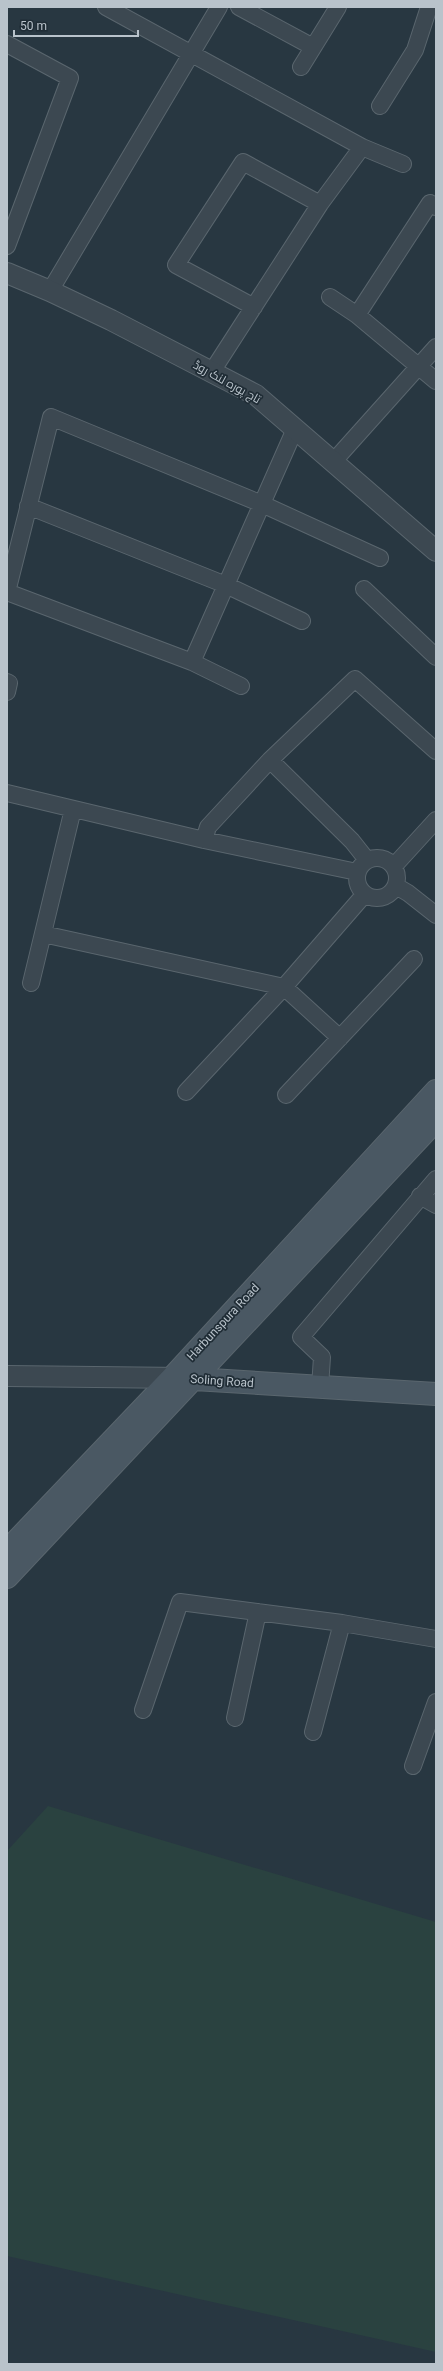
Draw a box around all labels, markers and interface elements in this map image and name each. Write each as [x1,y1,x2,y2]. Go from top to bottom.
scale bar [14,12,138,38]
text: 50 m [20,19,47,33]
street label: تاج پورہ لنک روڈ [190,358,264,408]
street label: Harbunspura Road [184,1281,262,1363]
street label: Soling Road [190,1372,254,1390]

